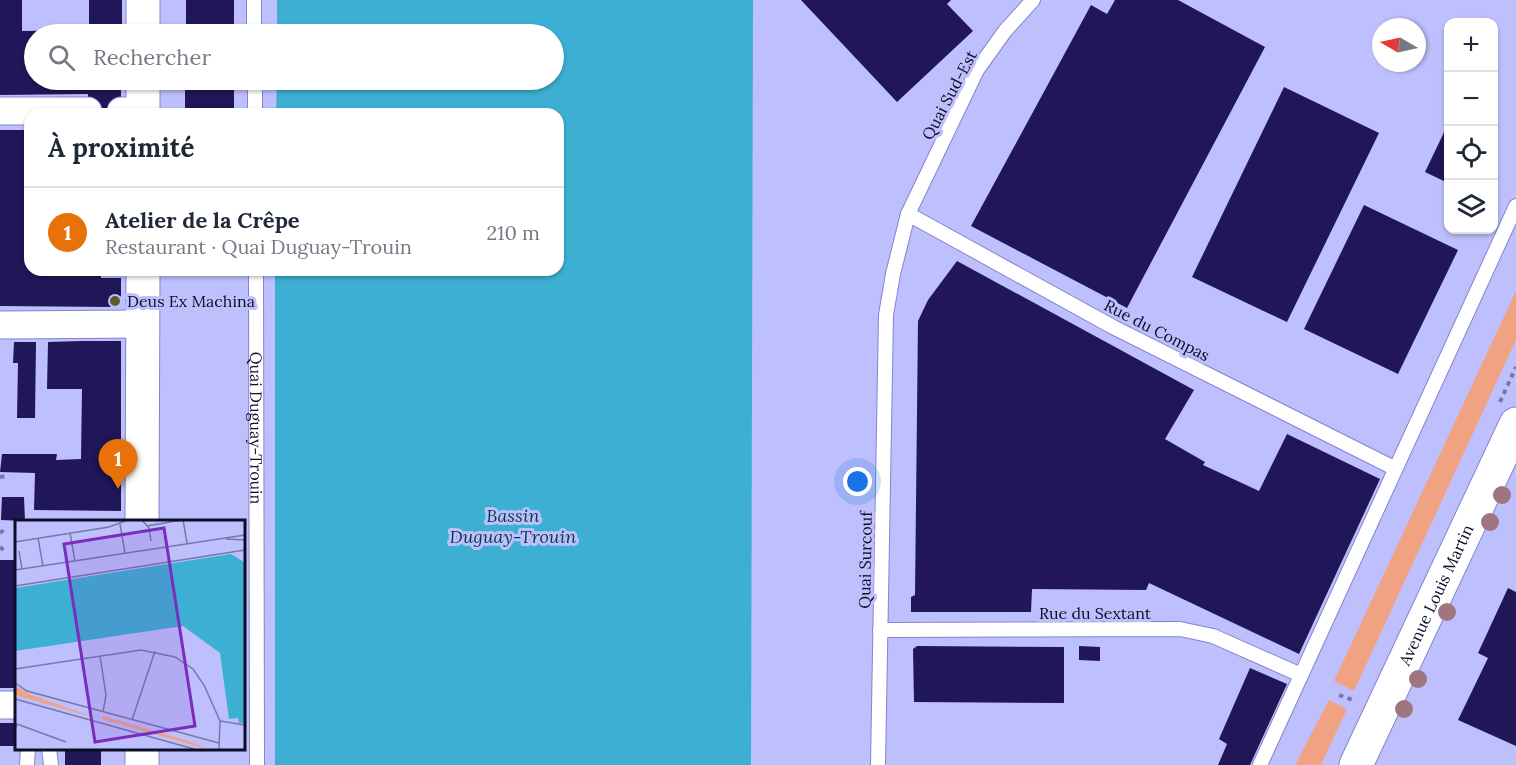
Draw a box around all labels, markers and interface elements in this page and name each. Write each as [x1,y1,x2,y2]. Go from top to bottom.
north arrow [1372,18,1426,72]
map controls [1444,18,1498,234]
button: + [1444,18,1498,72]
search box [24,24,564,90]
icon: search [45,41,78,74]
text: Rechercher [93,43,211,71]
street label: Quai Sud-Est [917,46,981,143]
button: − [1444,72,1498,126]
button: locate [1444,126,1498,180]
text: À proximité [48,131,194,164]
button: layers [1444,180,1498,234]
text: Atelier de la Crêpe [105,206,300,234]
text: 1 [63,220,72,245]
text: 210 m [486,220,540,245]
text: Restaurant · Quai Duguay-Trouin [105,234,412,259]
place label: Deus Ex Machina [127,291,255,311]
marker: Deus Ex Machina [108,294,122,308]
street label: Rue du Compas [1101,295,1213,365]
street label: Quai Duguay-Trouin [246,352,266,505]
pin: 1 [98,440,138,489]
your location [843,467,872,496]
water label: Bassin Duguay-Trouin [450,504,576,548]
street label: Quai Surcouf [854,510,876,609]
inset map [15,520,244,750]
street label: Avenue Louis Martin [1394,521,1478,669]
street label: Rue du Sextant [1039,603,1152,623]

